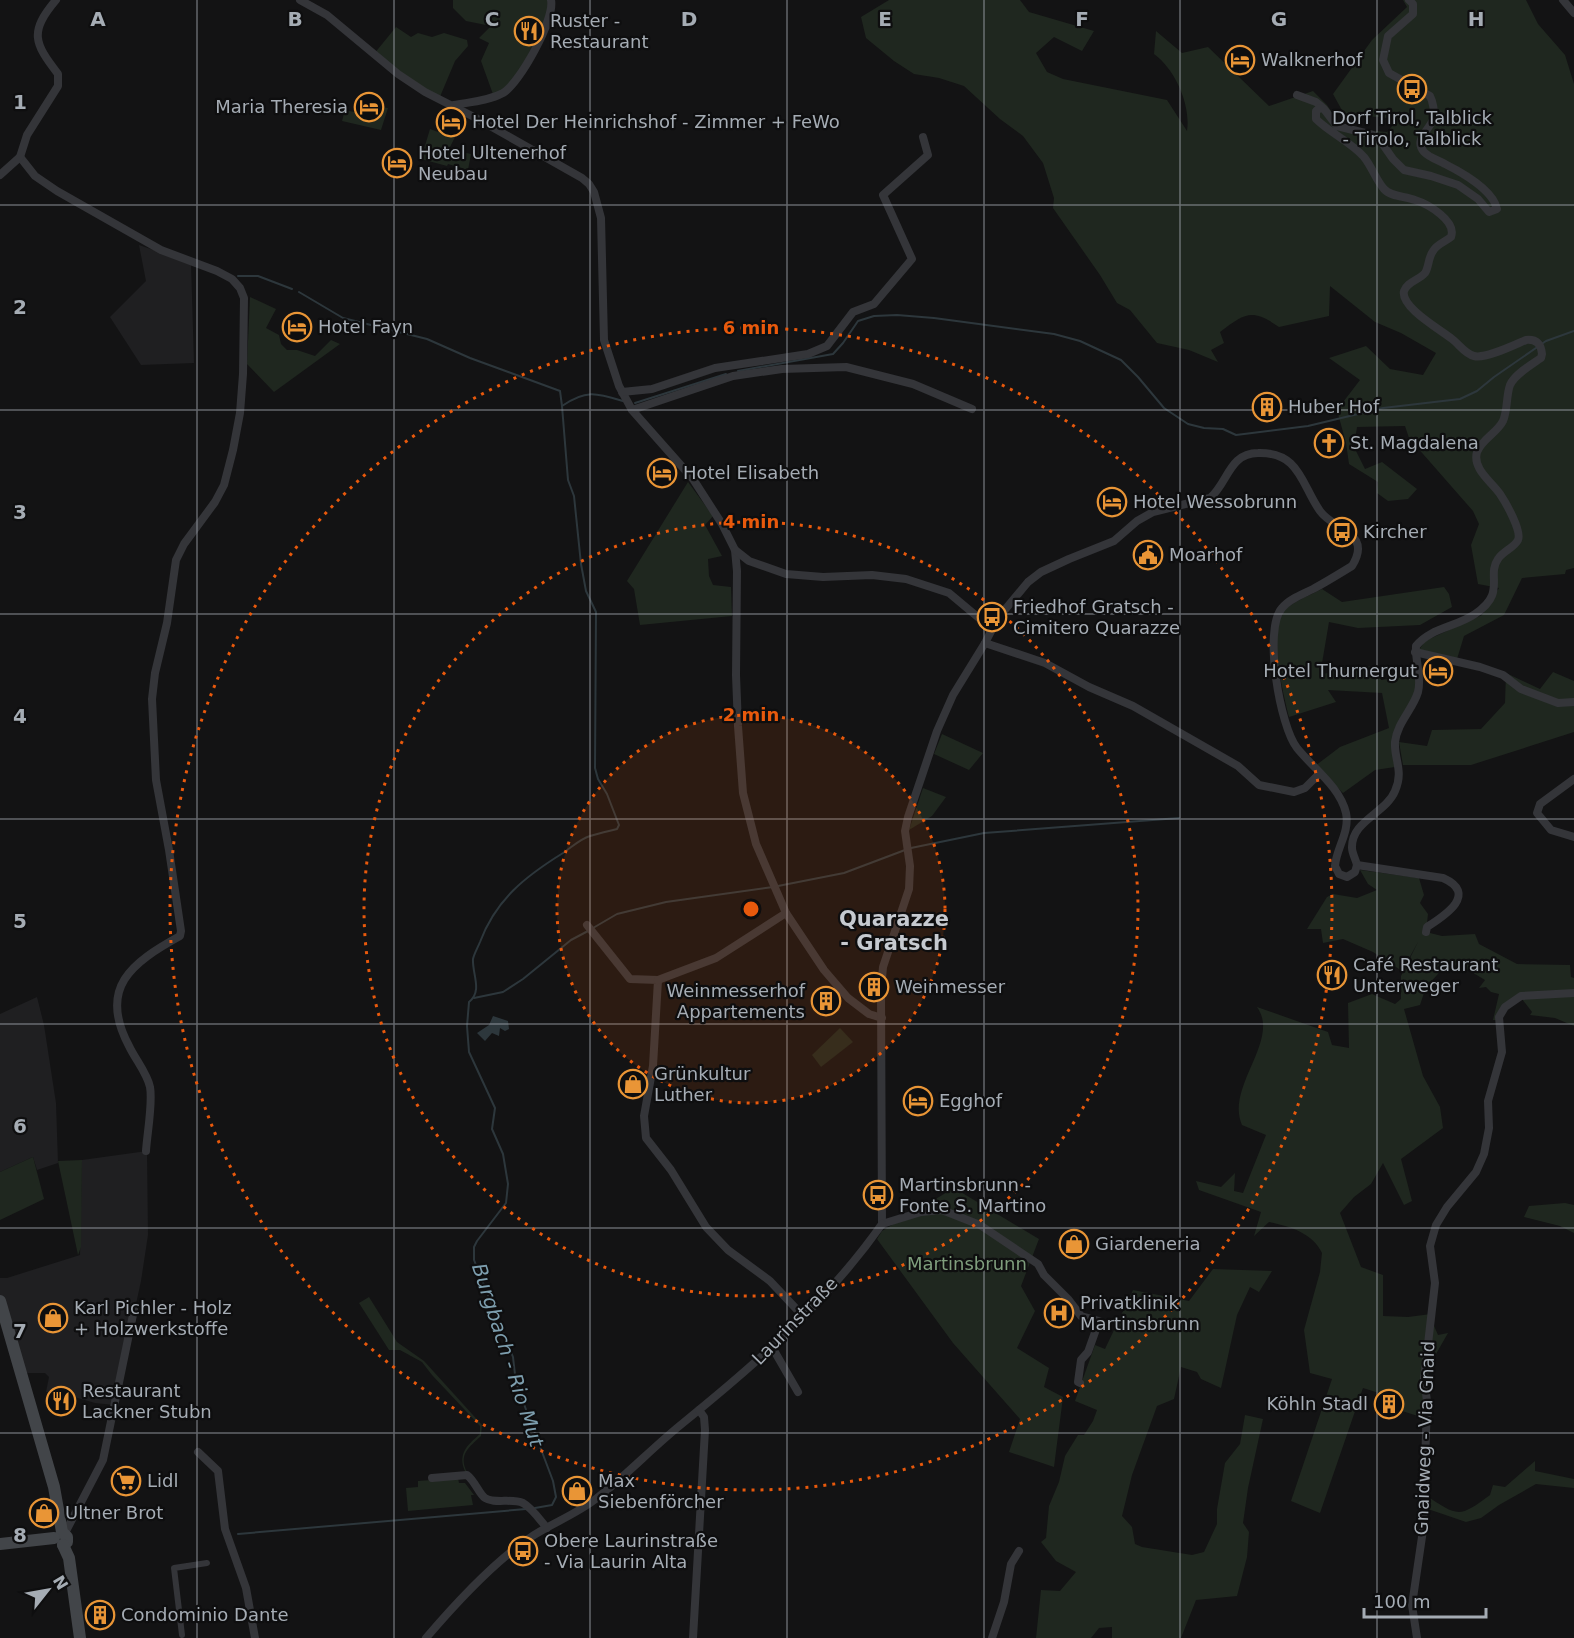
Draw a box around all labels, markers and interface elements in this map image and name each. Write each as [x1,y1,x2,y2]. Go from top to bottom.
text: A [90,7,106,31]
text: B [287,7,303,31]
text: C [485,7,499,31]
text: D [681,7,697,31]
text: E [878,7,892,31]
text: F [1075,7,1089,31]
text: G [1271,7,1287,31]
text: H [1468,7,1484,31]
place label: Ruster - Restaurant [550,10,649,52]
restaurant icon: Ruster - Restaurant [513,15,545,47]
hotel icon: Walknerhof [1224,44,1256,76]
place label: Walknerhof [1261,49,1363,70]
bus stop icon: Dorf Tirol, Talblick - Tirolo, Talblick [1396,73,1428,105]
text: 1 [13,90,27,114]
hotel icon: Maria Theresia [353,91,385,123]
place label: Maria Theresia [215,96,348,117]
hotel icon: Hotel Der Heinrichshof - Zimmer + FeWo [435,106,467,138]
place label: Dorf Tirol, Talblick - Tirolo, Talblick [1332,107,1493,149]
place label: Hotel Der Heinrichshof - Zimmer + FeWo [472,111,840,132]
place label: Hotel Ultenerhof Neubau [418,142,567,184]
hotel icon: Hotel Ultenerhof Neubau [381,147,413,179]
text: 2 [13,295,27,319]
hotel icon: Hotel Fayn [281,311,313,343]
place label: Hotel Fayn [318,316,413,337]
text: 6 min [723,317,779,338]
building icon: Huber Hof [1251,391,1283,423]
place label: Huber Hof [1288,396,1380,417]
church icon: St. Magdalena [1313,427,1345,459]
place label: St. Magdalena [1350,432,1479,453]
hotel icon: Hotel Elisabeth [646,457,678,489]
place label: Hotel Elisabeth [683,462,819,483]
hotel icon: Hotel Wessobrunn [1096,486,1128,518]
place label: Hotel Wessobrunn [1133,491,1297,512]
text: 3 [13,500,27,524]
text: 4 min [723,511,779,532]
bus stop icon: Kircher [1326,516,1358,548]
place label: Kircher [1363,521,1427,542]
public building icon: Moarhof [1132,539,1164,571]
place label: Moarhof [1169,544,1243,565]
place label: Friedhof Gratsch - Cimitero Quarazze [1013,596,1180,638]
bus stop icon: Friedhof Gratsch - Cimitero Quarazze [976,601,1008,633]
hotel icon: Hotel Thurnergut [1422,655,1454,687]
place label: Hotel Thurnergut [1263,660,1417,681]
text: 4 [13,704,27,728]
text: 2 min [723,704,779,725]
centre of rings [741,899,761,919]
district label: Quarazze - Gratsch [839,907,949,955]
text: 5 [13,909,27,933]
place label: Café Restaurant Unterweger [1353,954,1498,996]
restaurant icon: Café Restaurant Unterweger [1316,959,1348,991]
building icon: Weinmesser [858,971,890,1003]
place label: Weinmesser [895,976,1006,997]
place label: Weinmesserhof Appartements [666,980,806,1022]
building icon: Weinmesserhof Appartements [810,985,842,1017]
place label: Grünkultur Luther [654,1063,751,1105]
shop icon: Grünkultur Luther [617,1068,649,1100]
hotel icon: Egghof [902,1085,934,1117]
place label: Egghof [939,1090,1003,1111]
text: 6 [13,1114,27,1138]
place label: Martinsbrunn - Fonte S. Martino [899,1174,1046,1216]
bus stop icon: Martinsbrunn - Fonte S. Martino [862,1179,894,1211]
shop icon: Giardeneria [1058,1228,1090,1260]
place label: Giardeneria [1095,1233,1200,1254]
park label: Martinsbrunn [907,1253,1027,1274]
water label: Burgbach - Rio Mut [467,1260,549,1451]
street label: Laurinstraße [748,1273,842,1369]
place label: Privatklinik Martinsbrunn [1080,1292,1200,1334]
place label: Karl Pichler - Holz + Holzwerkstoffe [74,1297,232,1339]
hospital icon: Privatklinik Martinsbrunn [1043,1297,1075,1329]
shop icon: Karl Pichler - Holz + Holzwerkstoffe [37,1302,69,1334]
text: 7 [13,1319,27,1343]
street label: Gnaidweg - Via Gnaid [1411,1340,1438,1536]
place label: Restaurant Lackner Stubn [82,1380,212,1422]
restaurant icon: Restaurant Lackner Stubn [45,1385,77,1417]
building icon: Köhln Stadl [1373,1388,1405,1420]
place label: Köhln Stadl [1267,1393,1368,1414]
supermarket icon: Lidl [110,1465,142,1497]
place label: Lidl [147,1470,178,1491]
place label: Max Siebenförcher [598,1470,724,1512]
shop icon: Max Siebenförcher [561,1475,593,1507]
shop icon: Ultner Brot [28,1497,60,1529]
place label: Ultner Brot [65,1502,163,1523]
text: 8 [13,1523,27,1547]
place label: Obere Laurinstraße - Via Laurin Alta [544,1530,718,1572]
bus stop icon: Obere Laurinstraße - Via Laurin Alta [507,1535,539,1567]
north arrow [18,1560,78,1620]
text: N [49,1572,72,1593]
scale bar [1364,1581,1486,1619]
text: 100 m [1373,1591,1431,1612]
building icon: Condominio Dante [84,1599,116,1631]
place label: Condominio Dante [121,1604,289,1625]

